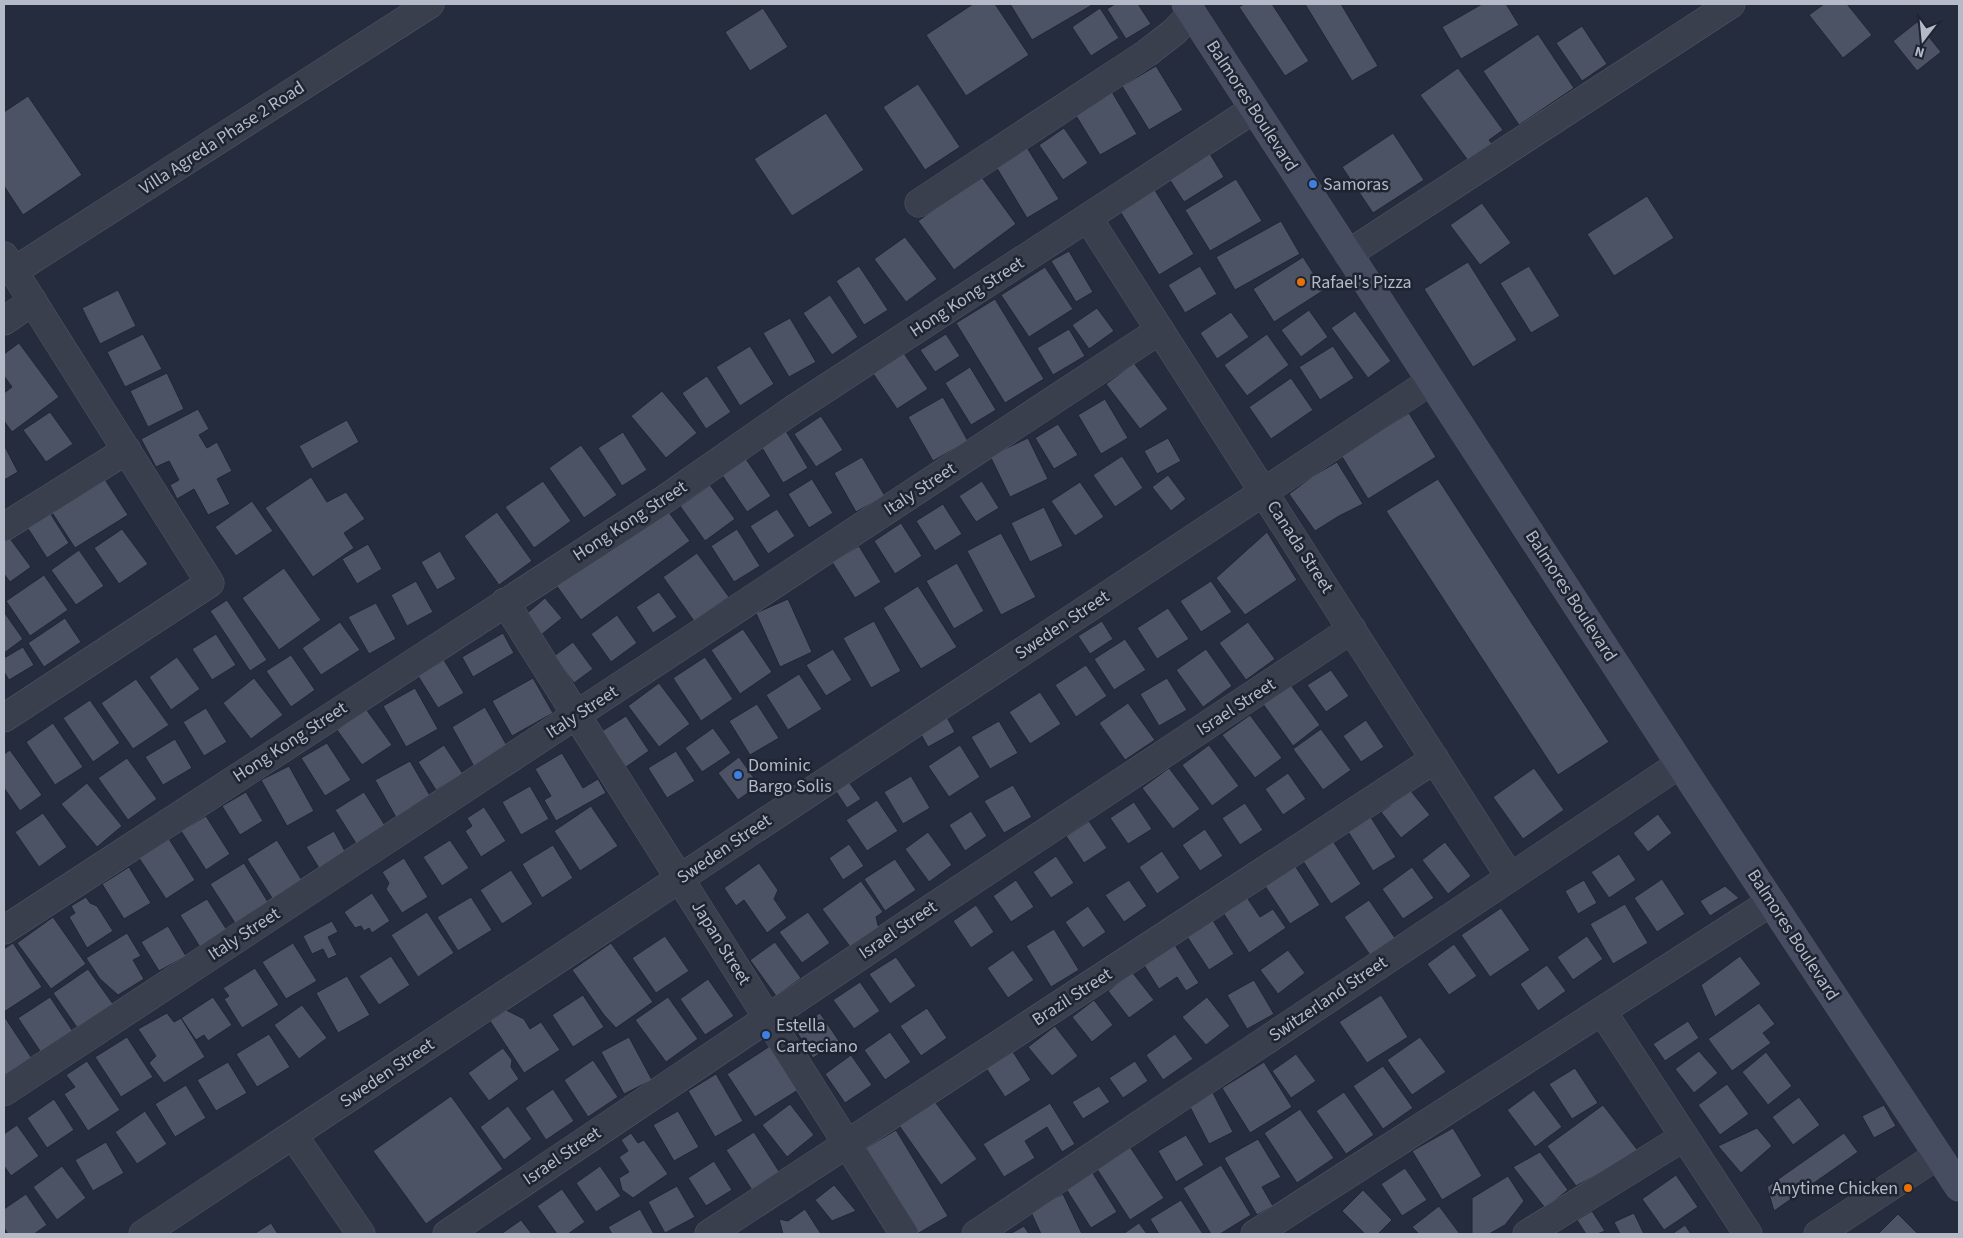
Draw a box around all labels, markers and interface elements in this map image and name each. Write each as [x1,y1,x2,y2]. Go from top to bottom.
north arrow [1898,15,1948,65]
street label: Balmores Boulevard [1200,35,1304,177]
text: N [1912,41,1927,62]
street label: Villa Agreda Phase 2 Road [135,75,309,201]
place label: Samoras [1323,172,1389,197]
marker: Samoras [1307,178,1319,190]
street label: Hong Kong Street [905,251,1029,343]
place label: Rafael's Pizza [1311,270,1412,295]
marker: Rafael's Pizza [1295,276,1307,288]
street label: Italy Street [879,456,961,522]
street label: Hong Kong Street [568,475,692,567]
street label: Canada Street [1261,496,1339,598]
street label: Balmores Boulevard [1519,525,1623,667]
street label: Sweden Street [1010,584,1114,666]
street label: Israel Street [1192,672,1280,742]
street label: Italy Street [541,679,623,745]
street label: Hong Kong Street [228,696,352,788]
place label: Dominic Bargo Solis [748,753,832,799]
marker: Dominic Bargo Solis [732,769,744,781]
street label: Sweden Street [672,808,776,890]
street label: Balmores Boulevard [1741,864,1845,1006]
street label: Israel Street [854,895,942,965]
street label: Japan Street [685,896,757,990]
street label: Italy Street [203,901,285,967]
street label: Switzerland Street [1264,950,1392,1048]
street label: Brazil Street [1027,962,1117,1032]
place label: Estella Carteciano [776,1013,858,1059]
marker: Estella Carteciano [760,1029,772,1041]
street label: Sweden Street [335,1032,439,1114]
street label: Israel Street [518,1121,606,1191]
place label: Anytime Chicken [1772,1176,1898,1201]
marker: Anytime Chicken [1902,1182,1914,1194]

